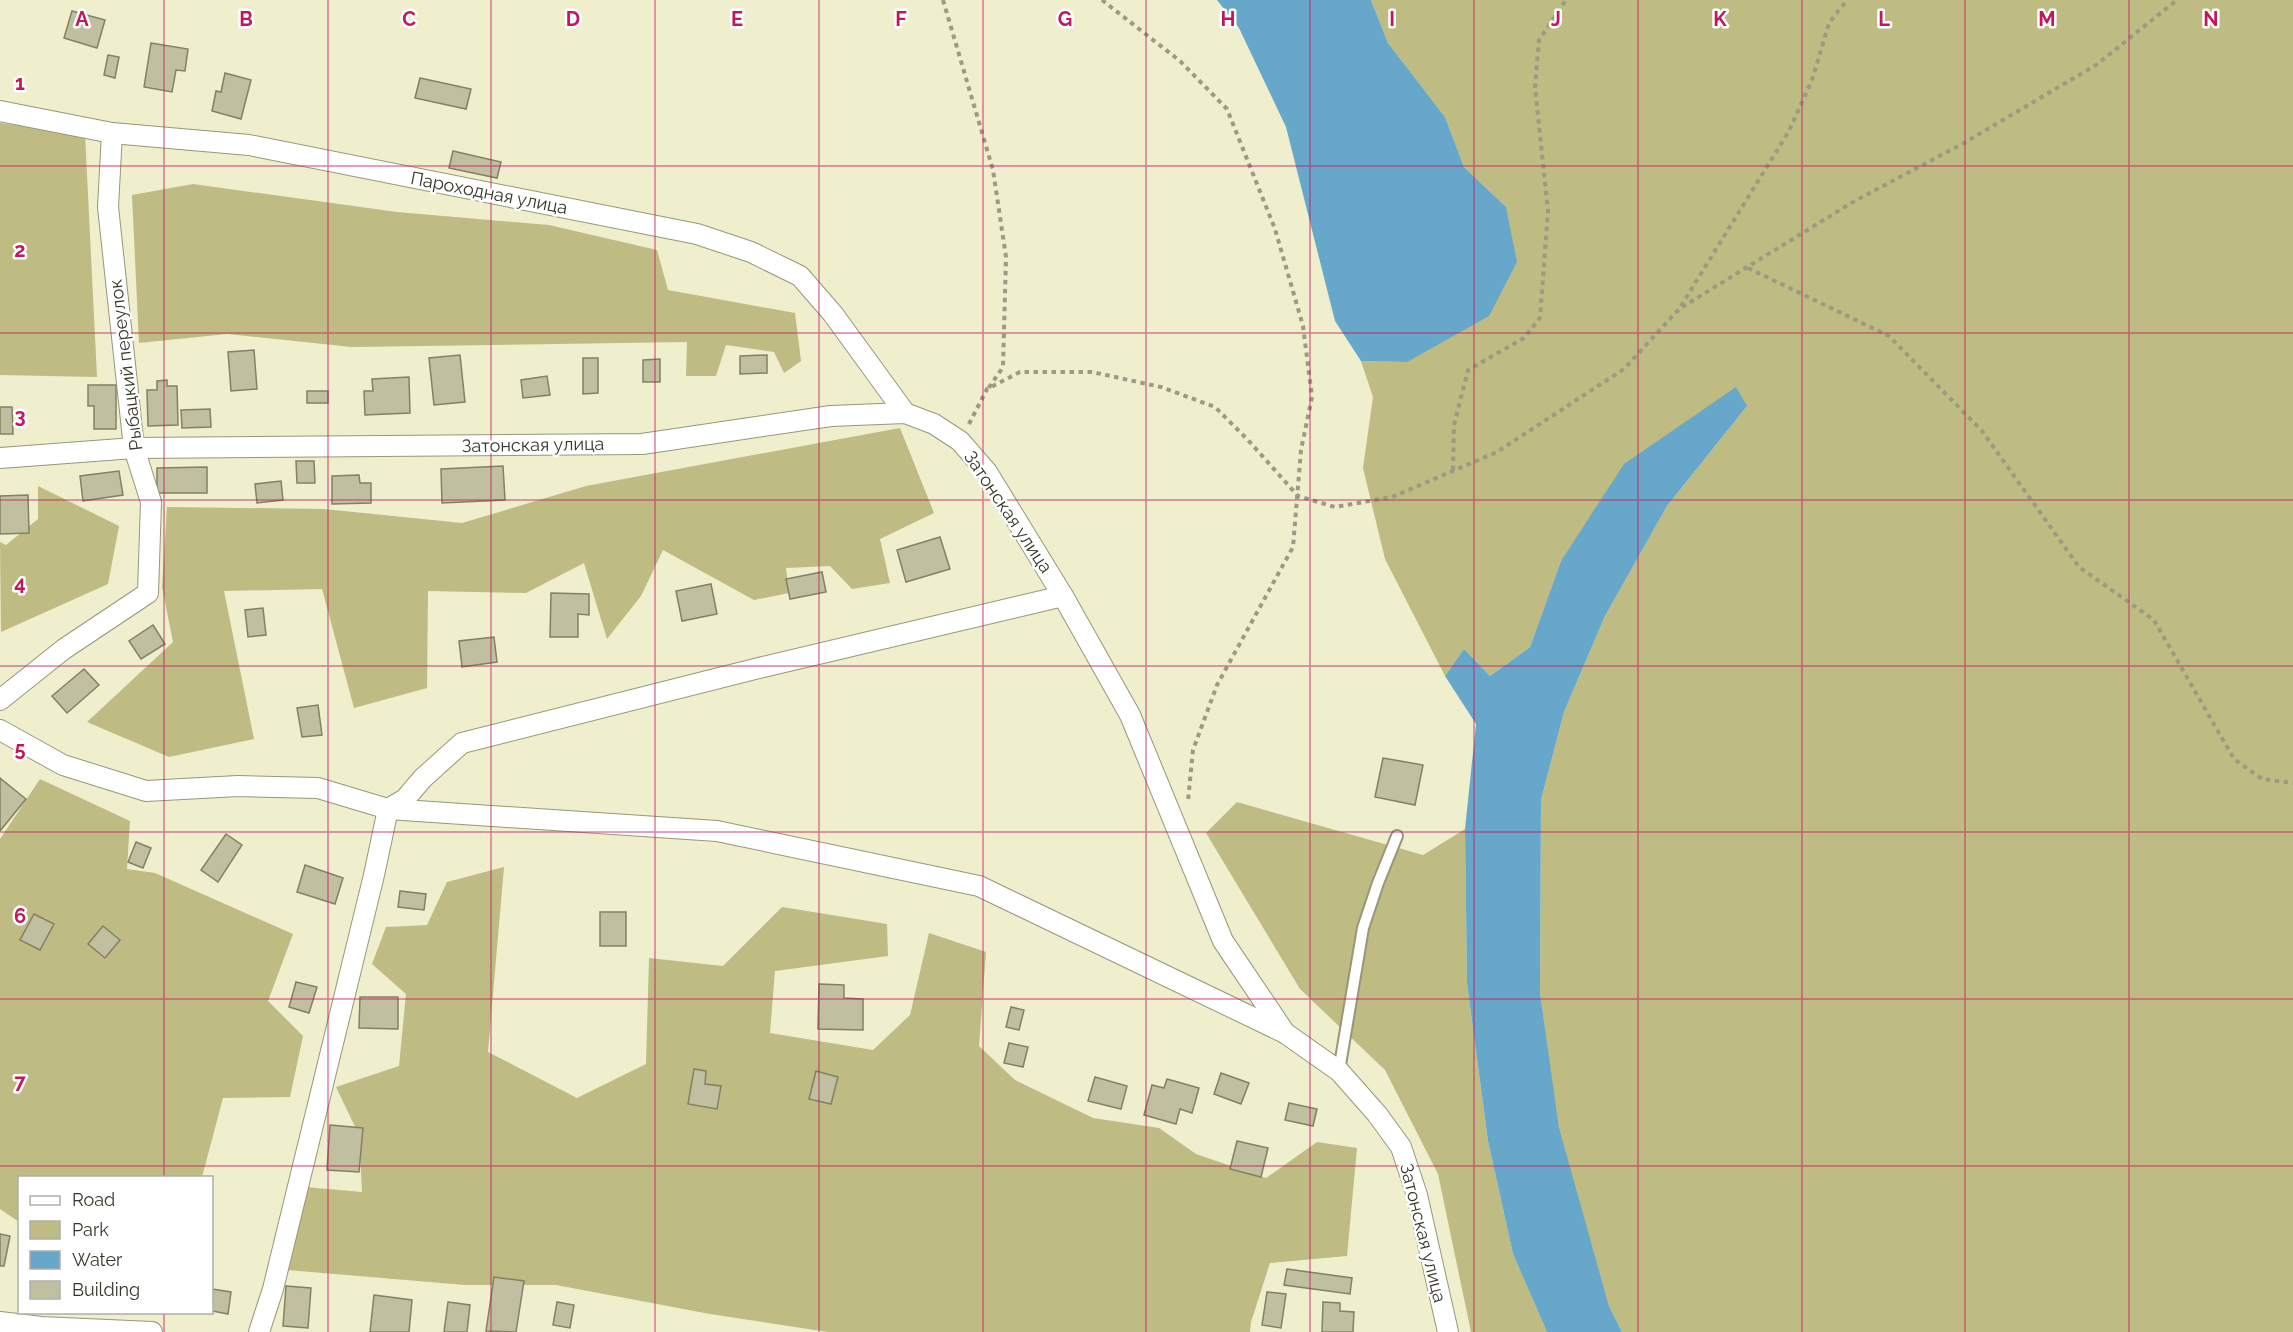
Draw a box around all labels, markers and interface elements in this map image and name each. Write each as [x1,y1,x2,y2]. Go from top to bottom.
text: A [75,7,89,31]
text: B [239,7,253,31]
text: C [402,7,416,31]
text: D [566,7,580,31]
text: E [731,7,743,31]
text: F [895,7,907,31]
text: G [1058,7,1072,31]
text: H [1221,7,1235,31]
text: I [1389,7,1395,31]
text: J [1551,7,1561,31]
text: K [1713,7,1727,31]
text: L [1878,7,1890,31]
text: M [2038,7,2056,31]
text: N [2203,7,2219,31]
text: 1 [15,71,25,95]
street label: Пароходная улица [409,167,569,218]
text: 2 [14,238,26,262]
street label: Рыбацкий переулок [105,278,146,452]
text: 3 [14,404,26,428]
street label: Затонская улица [462,433,604,456]
street label: Затонская улица [960,447,1057,577]
text: 4 [14,571,26,595]
text: 5 [14,737,26,761]
text: 6 [14,904,26,928]
text: 7 [14,1070,26,1094]
street label: Затонская улица [1396,1161,1451,1305]
legend [18,1176,213,1314]
text: Road [72,1189,115,1210]
text: Park [72,1219,109,1240]
text: Water [72,1249,123,1270]
text: Building [72,1279,140,1300]

